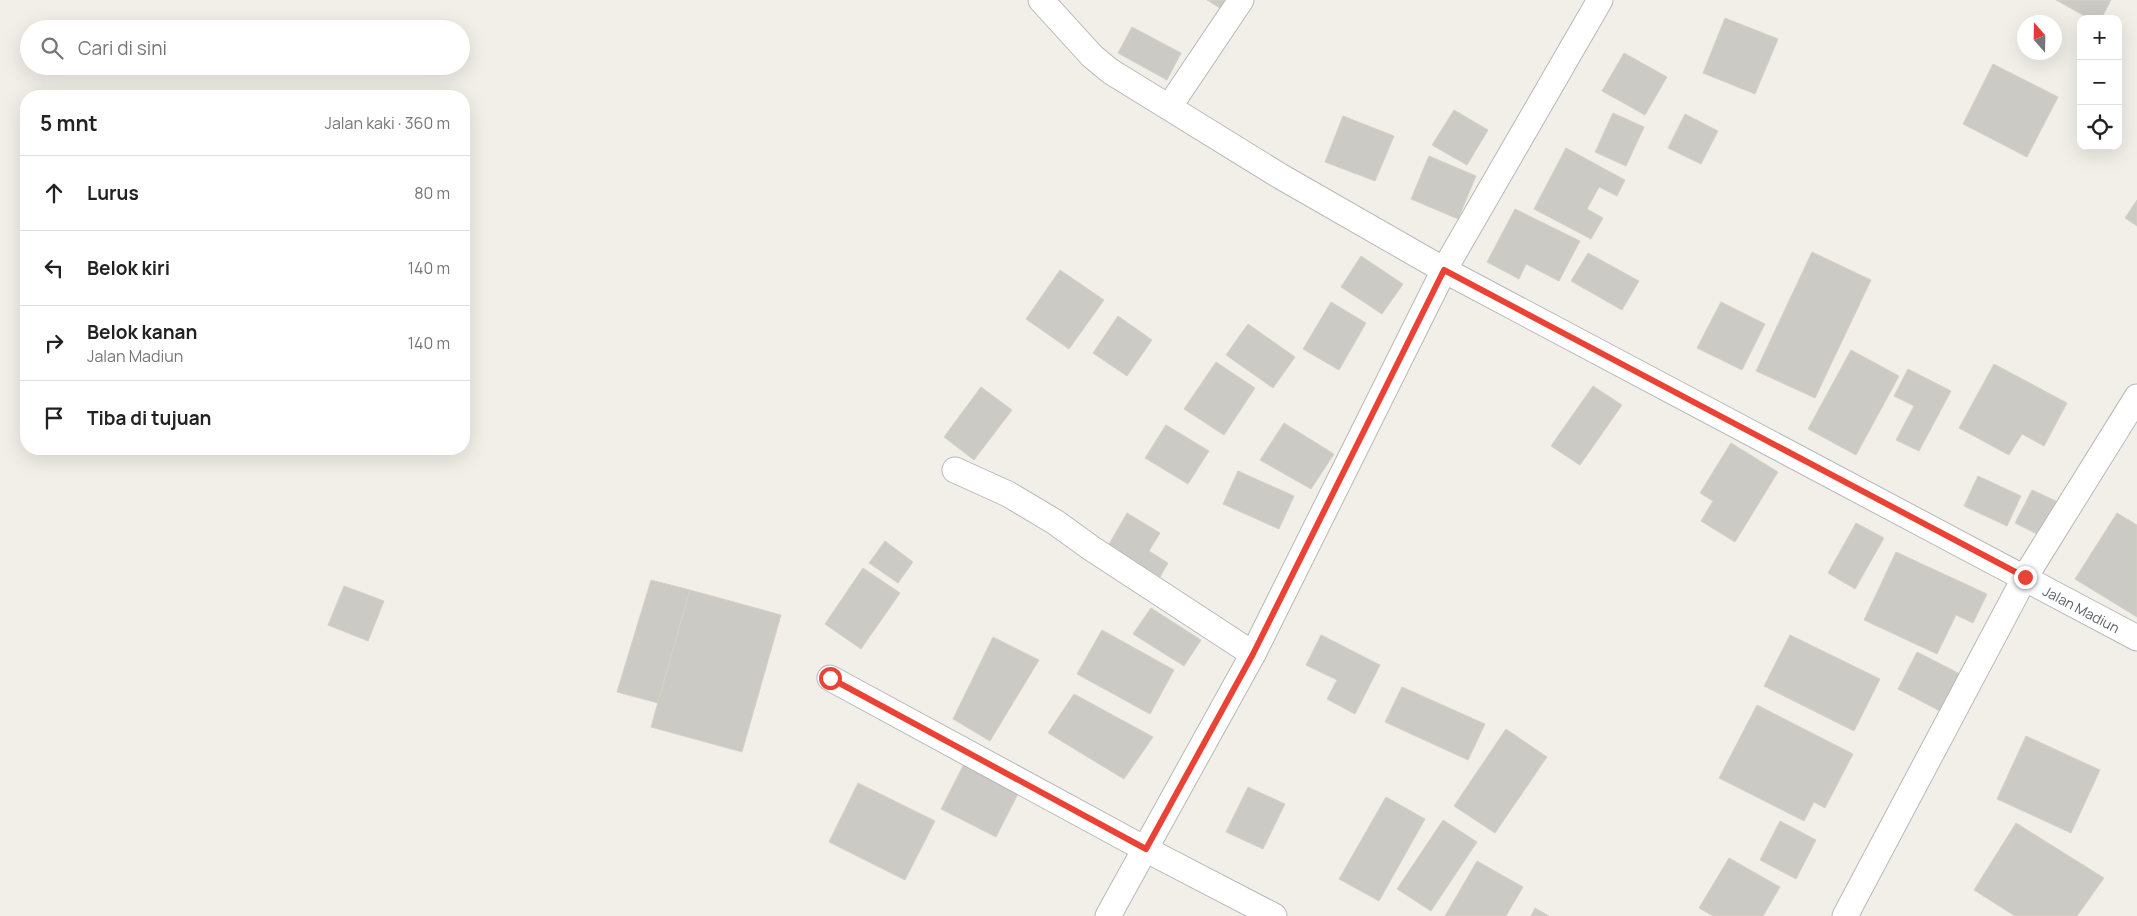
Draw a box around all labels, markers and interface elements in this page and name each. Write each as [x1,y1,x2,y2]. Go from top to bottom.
north arrow [2017,15,2062,60]
map controls [2077,15,2122,150]
button: + [2077,15,2122,60]
search box [20,20,470,75]
icon: search [38,34,66,62]
text: Cari di sini [78,35,167,61]
button: − [2077,60,2122,105]
button: locate [2077,105,2122,150]
text: 5 mnt [40,109,98,137]
text: Jalan kaki · 360 m [325,112,450,134]
icon: ahead [40,179,68,207]
text: Lurus [87,180,139,206]
text: 80 m [414,182,450,204]
icon: left [40,254,68,282]
text: Belok kiri [87,255,170,281]
text: 140 m [408,257,450,279]
text: Belok kanan [87,319,197,345]
icon: right [40,329,68,357]
text: 140 m [408,332,450,354]
text: Jalan Madiun [87,345,183,367]
icon: arrive [40,404,68,432]
text: Tiba di tujuan [87,405,211,431]
route end [2014,566,2037,589]
street label: Jalan Madiun [2040,580,2123,637]
route start [819,667,842,690]

